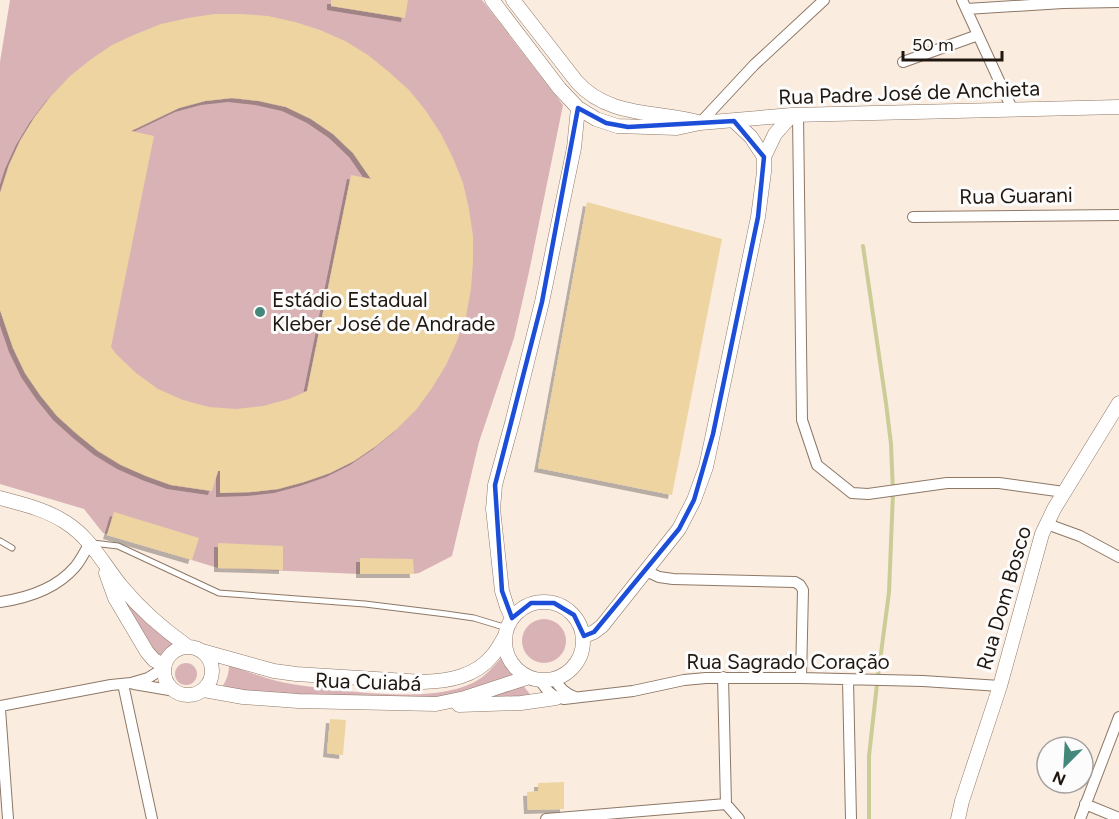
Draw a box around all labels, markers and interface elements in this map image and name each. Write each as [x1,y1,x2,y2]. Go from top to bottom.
scale bar [903,24,1002,62]
text: 50 m [912,34,954,56]
street label: Rua Padre José de Anchieta [778,75,1040,110]
street label: Rua Guarani [959,182,1073,209]
place label: Estádio Estadual Kleber José de Andrade [272,287,495,336]
marker: Estádio Estadual Kleber José de Andrade [253,305,267,319]
street label: Rua Dom Bosco [971,523,1036,673]
street label: Rua Sagrado Coração [686,649,890,674]
street label: Rua Cuiabá [315,667,422,696]
north arrow [1035,735,1095,795]
text: N [1050,767,1069,789]

